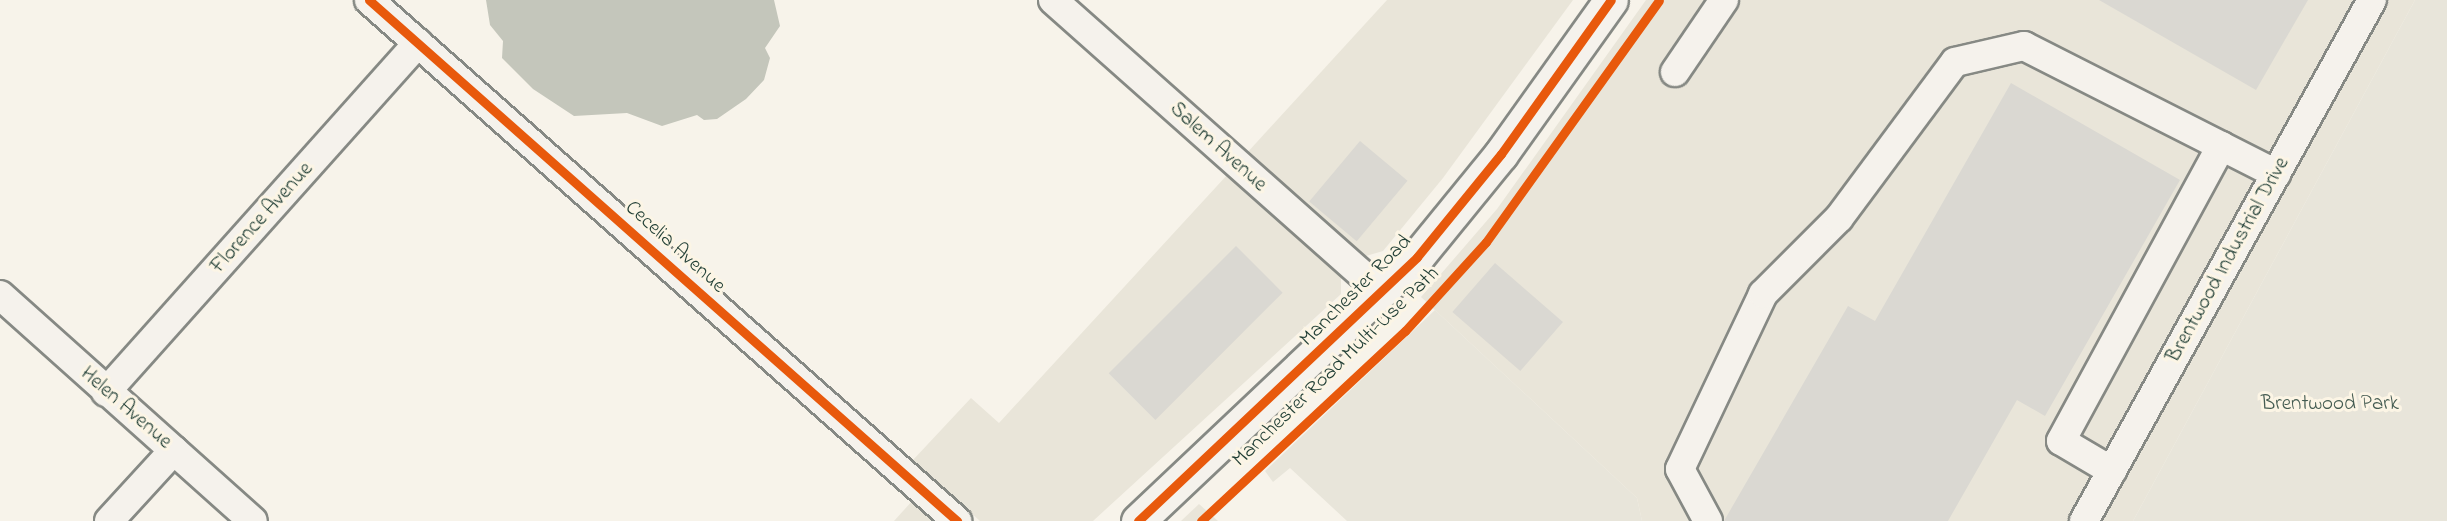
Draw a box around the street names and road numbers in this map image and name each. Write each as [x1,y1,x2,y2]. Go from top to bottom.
street label: Salem Avenue [1164,97,1272,197]
street label: Brentwood Industrial Drive [2161,153,2295,367]
street label: Florence Avenue [205,157,319,279]
street label: Cecelia Avenue [620,195,730,299]
street label: Manchester Road [1295,230,1417,352]
street label: Manchester Road Multi-Use Path [1227,261,1445,473]
street label: Helen Avenue [75,361,177,455]

